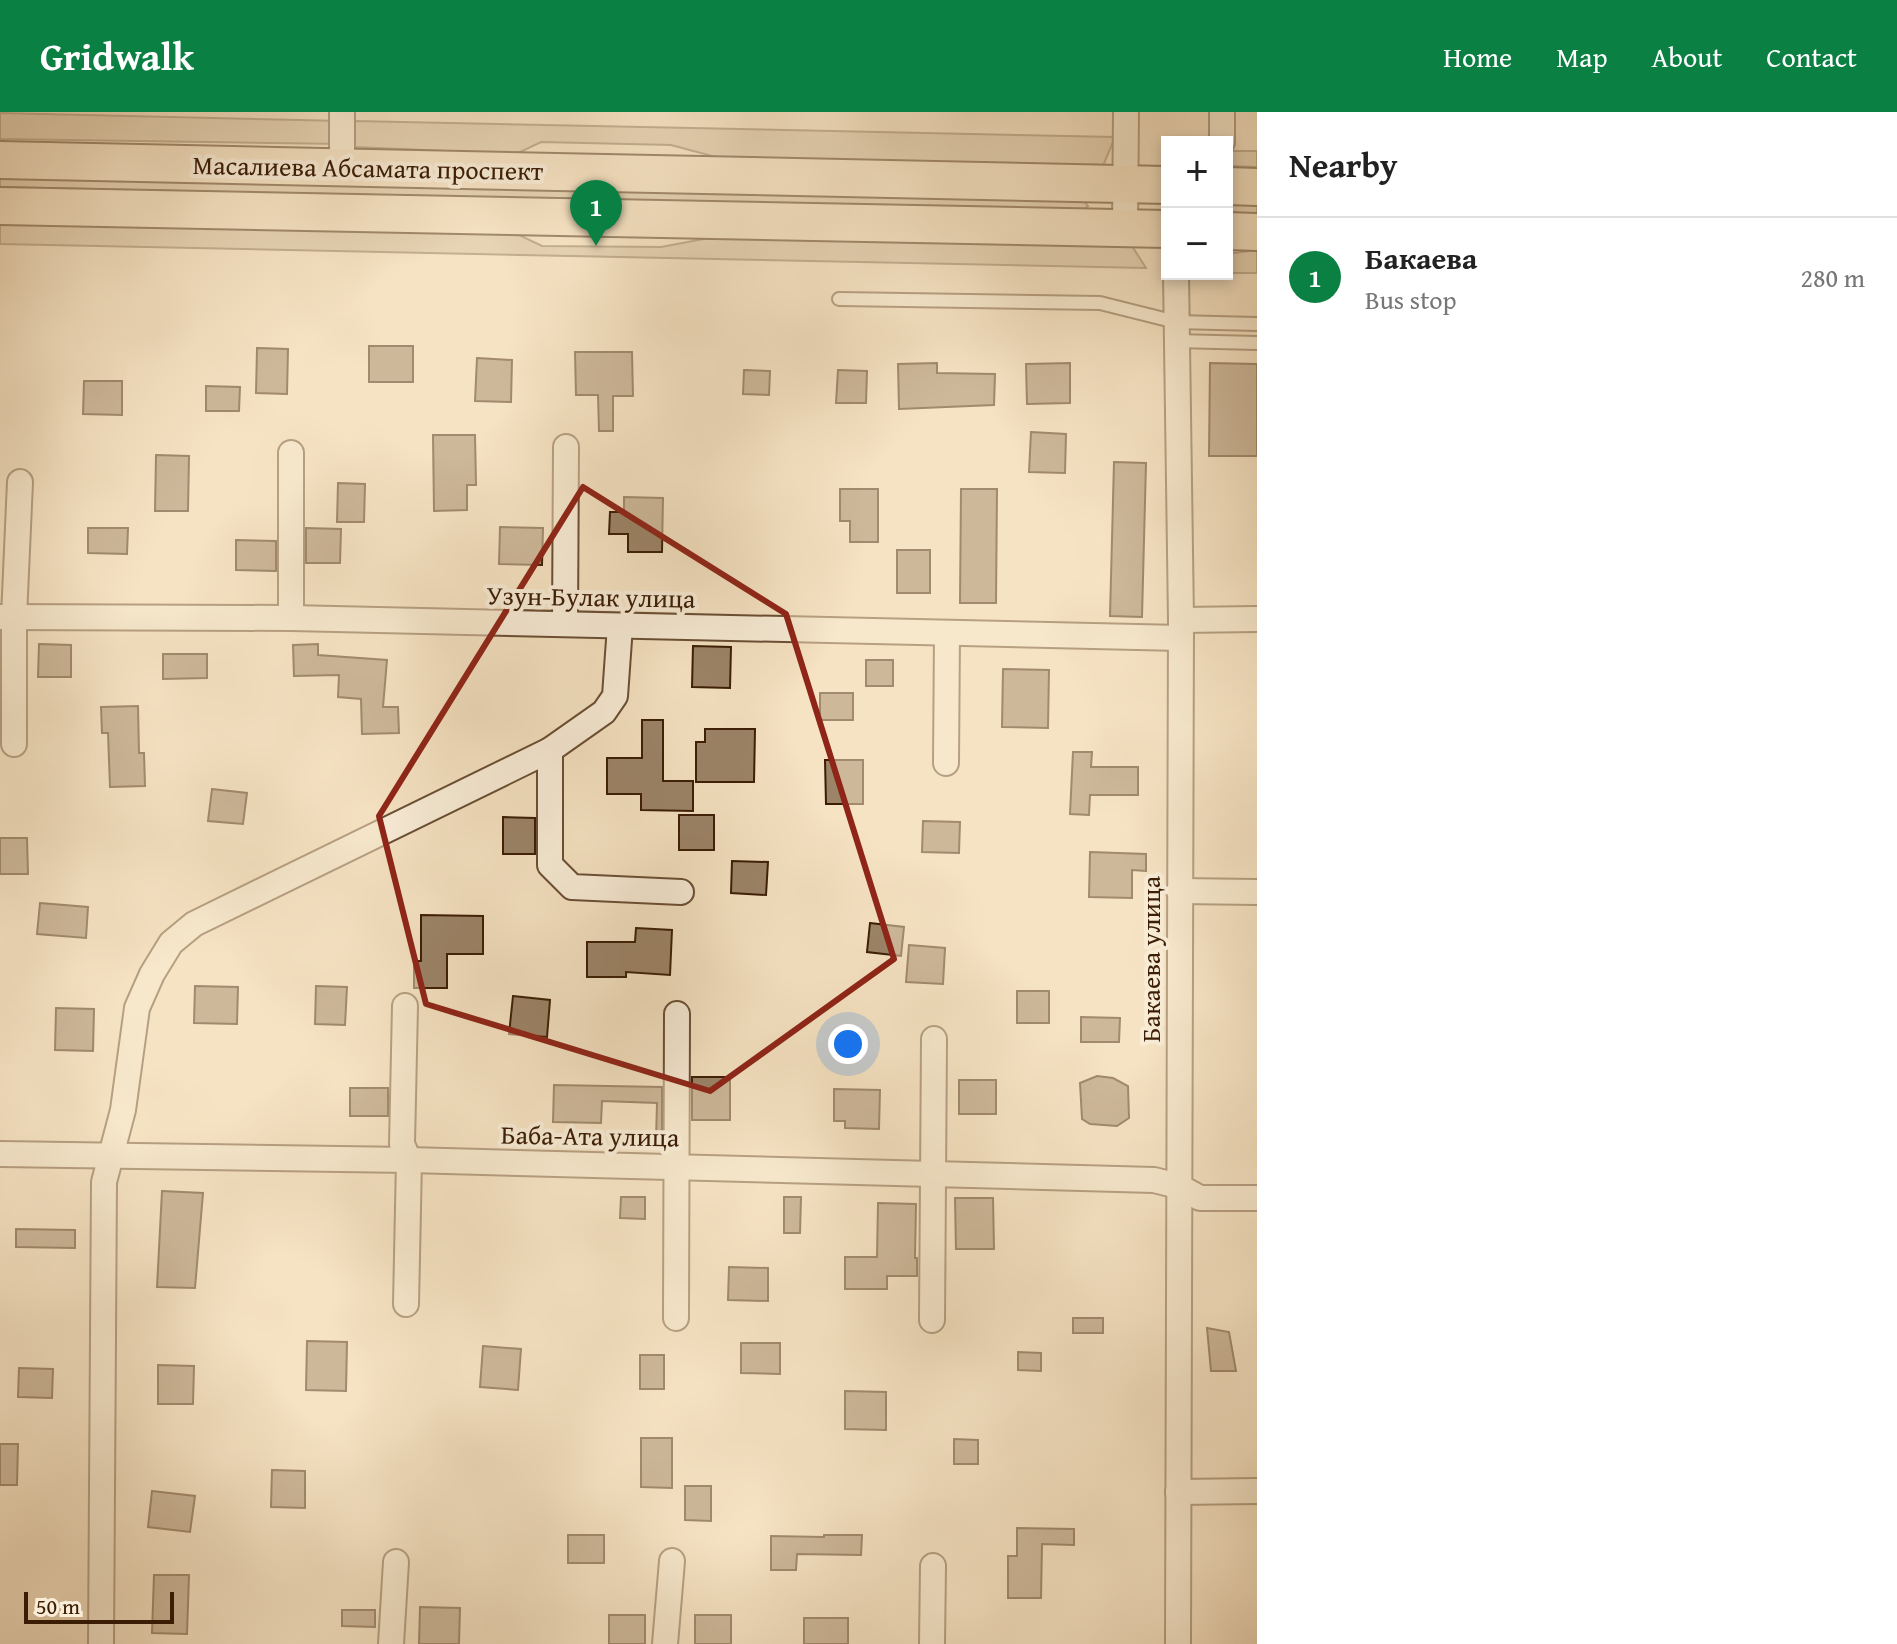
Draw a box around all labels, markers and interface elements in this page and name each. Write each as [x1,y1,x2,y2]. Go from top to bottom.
text: Gridwalk [40,28,194,84]
text: Home [1443,36,1512,77]
text: Map [1556,36,1608,77]
text: About [1652,36,1722,77]
text: Contact [1766,36,1857,77]
map controls [1161,136,1233,280]
button: + [1161,136,1233,208]
text: Nearby [1289,140,1398,189]
street label: Масалиева Абсамата проспект [192,145,544,190]
pin: 1 [570,180,622,246]
button: − [1161,208,1233,280]
text: Бакаева [1365,236,1477,280]
text: 1 [1308,258,1322,297]
text: 280 m [1800,258,1865,297]
text: Bus stop [1365,280,1457,319]
street label: Узун-Булак улица [486,575,696,618]
street label: Бакаева улица [1131,875,1170,1042]
your location [828,1024,868,1064]
street label: Баба-Ата улица [501,1114,680,1157]
scale bar [24,1588,174,1624]
text: 50 m [36,1590,80,1622]

